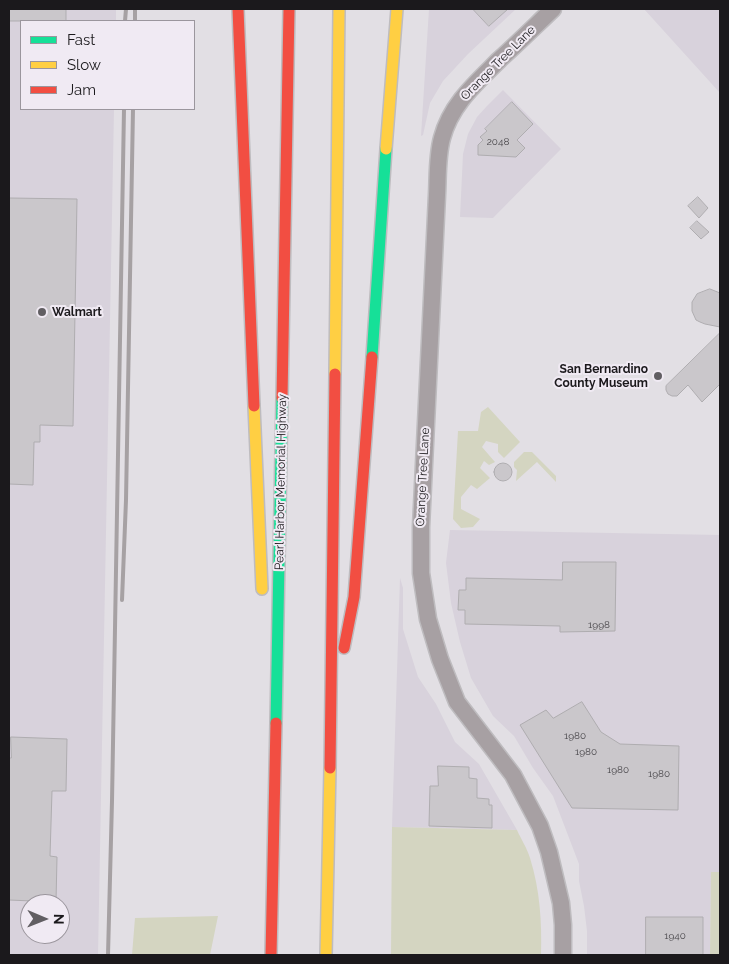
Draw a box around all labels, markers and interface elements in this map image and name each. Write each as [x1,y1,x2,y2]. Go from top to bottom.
legend [20,20,195,110]
street label: Orange Tree Lane [458,23,538,103]
text: Fast [67,31,95,49]
text: Slow [67,56,101,74]
text: Jam [67,81,96,99]
house number: 2048 [487,136,509,148]
place label: Walmart [52,305,102,319]
marker: Walmart [36,306,48,318]
place label: San Bernardino County Museum [554,362,648,390]
marker: San Bernardino County Museum [652,370,664,382]
street label: Pearl Harbor Memorial Highway [272,394,290,570]
street label: Orange Tree Lane [413,427,433,527]
house number: 1998 [588,619,610,631]
house number: 1980 [564,730,586,742]
house number: 1980 [575,746,597,758]
house number: 1980 [607,764,629,776]
house number: 1980 [648,768,670,780]
north arrow [20,894,70,944]
text: N [51,914,67,925]
house number: 1940 [664,930,686,942]

